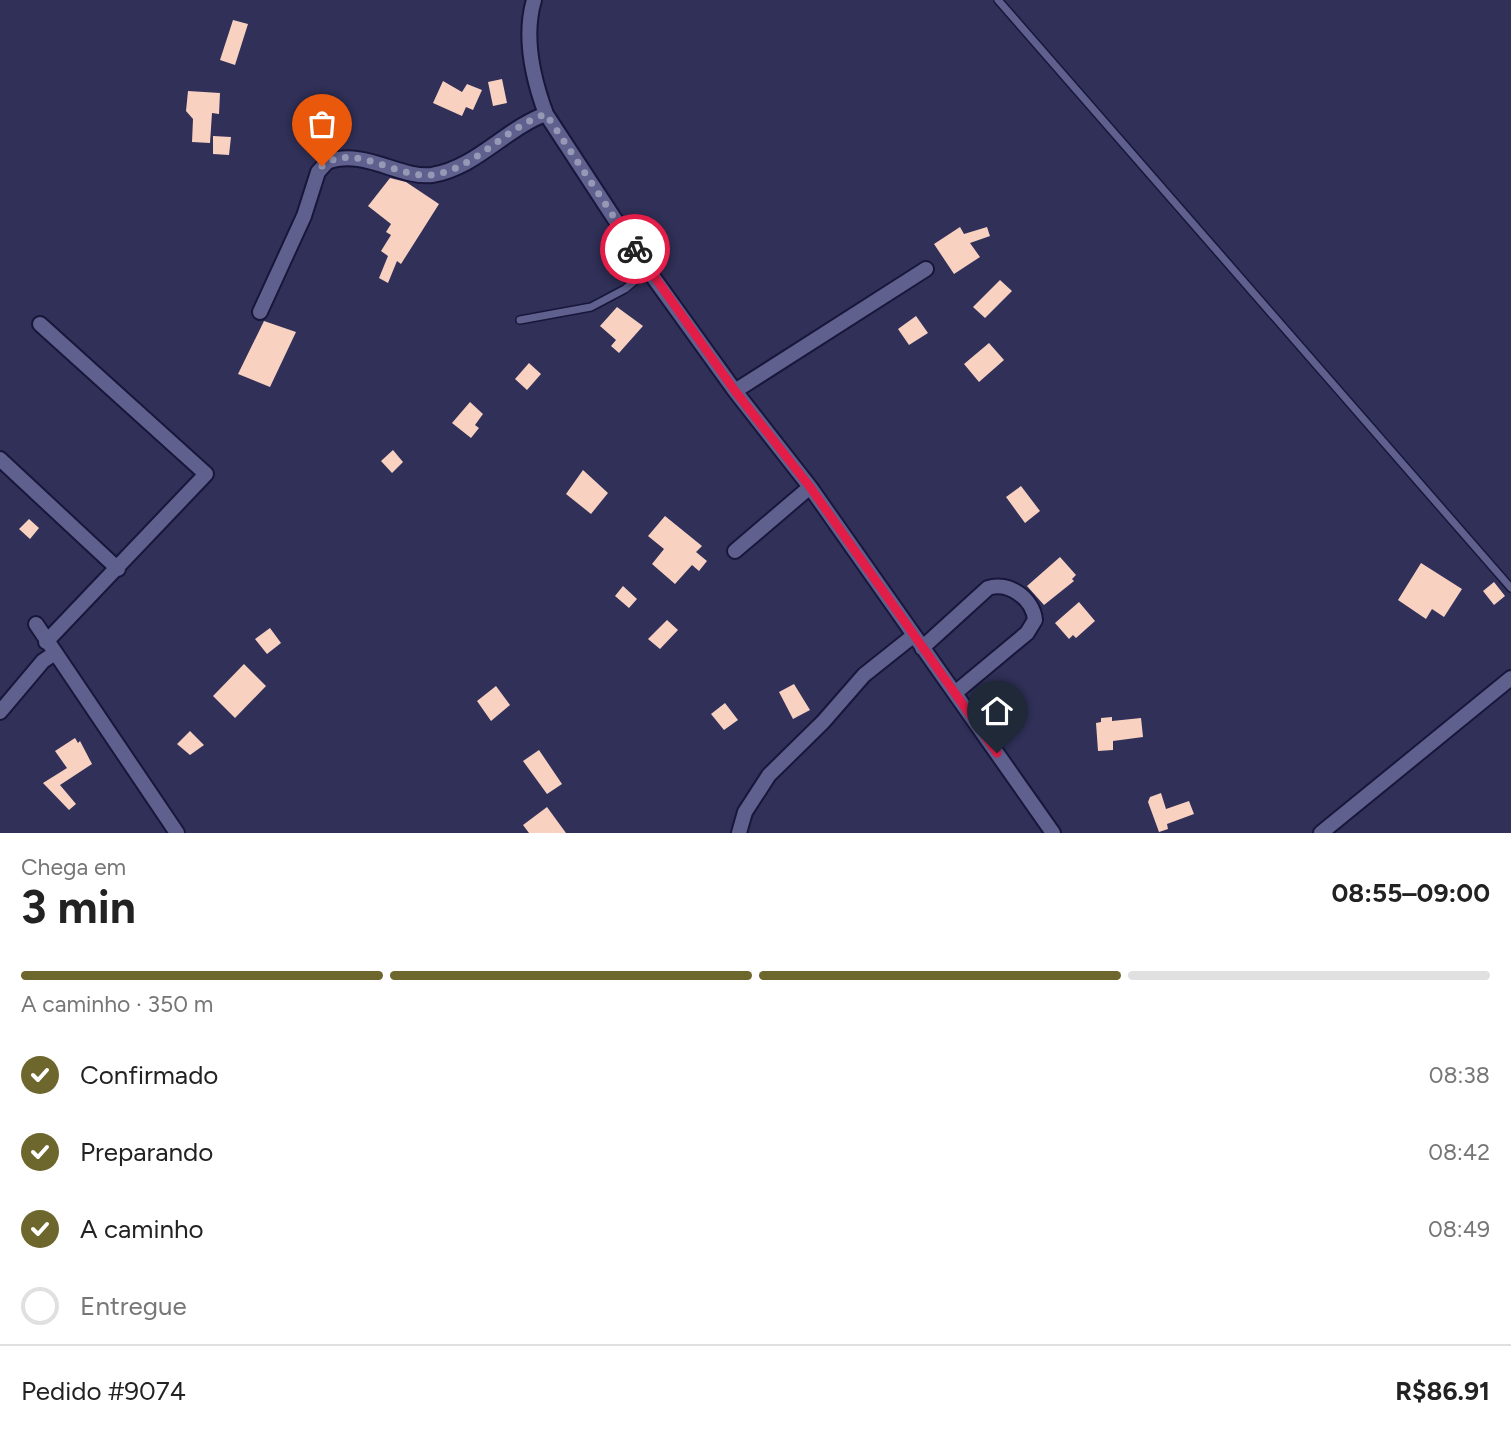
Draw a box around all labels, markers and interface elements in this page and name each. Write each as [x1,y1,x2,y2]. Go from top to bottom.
pin [292,94,352,166]
icon: bag [303,105,341,143]
courier [600,214,670,284]
icon: bike [616,230,654,268]
pin [967,681,1027,753]
icon: home [978,692,1016,730]
text: Chega em [21,853,126,881]
text: 08:55–09:00 [1331,877,1490,909]
text: 3 min [21,879,136,935]
text: A caminho · 350 m [21,990,213,1018]
icon: check [21,1056,59,1094]
text: Confirmado [80,1059,218,1091]
text: 08:38 [1429,1061,1490,1089]
icon: check [21,1133,59,1171]
text: Preparando [80,1136,213,1168]
text: 08:42 [1428,1138,1490,1166]
icon: check [21,1210,59,1248]
text: A caminho [80,1213,204,1245]
text: 08:49 [1428,1215,1490,1243]
text: Entregue [80,1290,187,1322]
text: Pedido #9074 [21,1375,186,1407]
text: R$86.91 [1395,1375,1490,1407]

